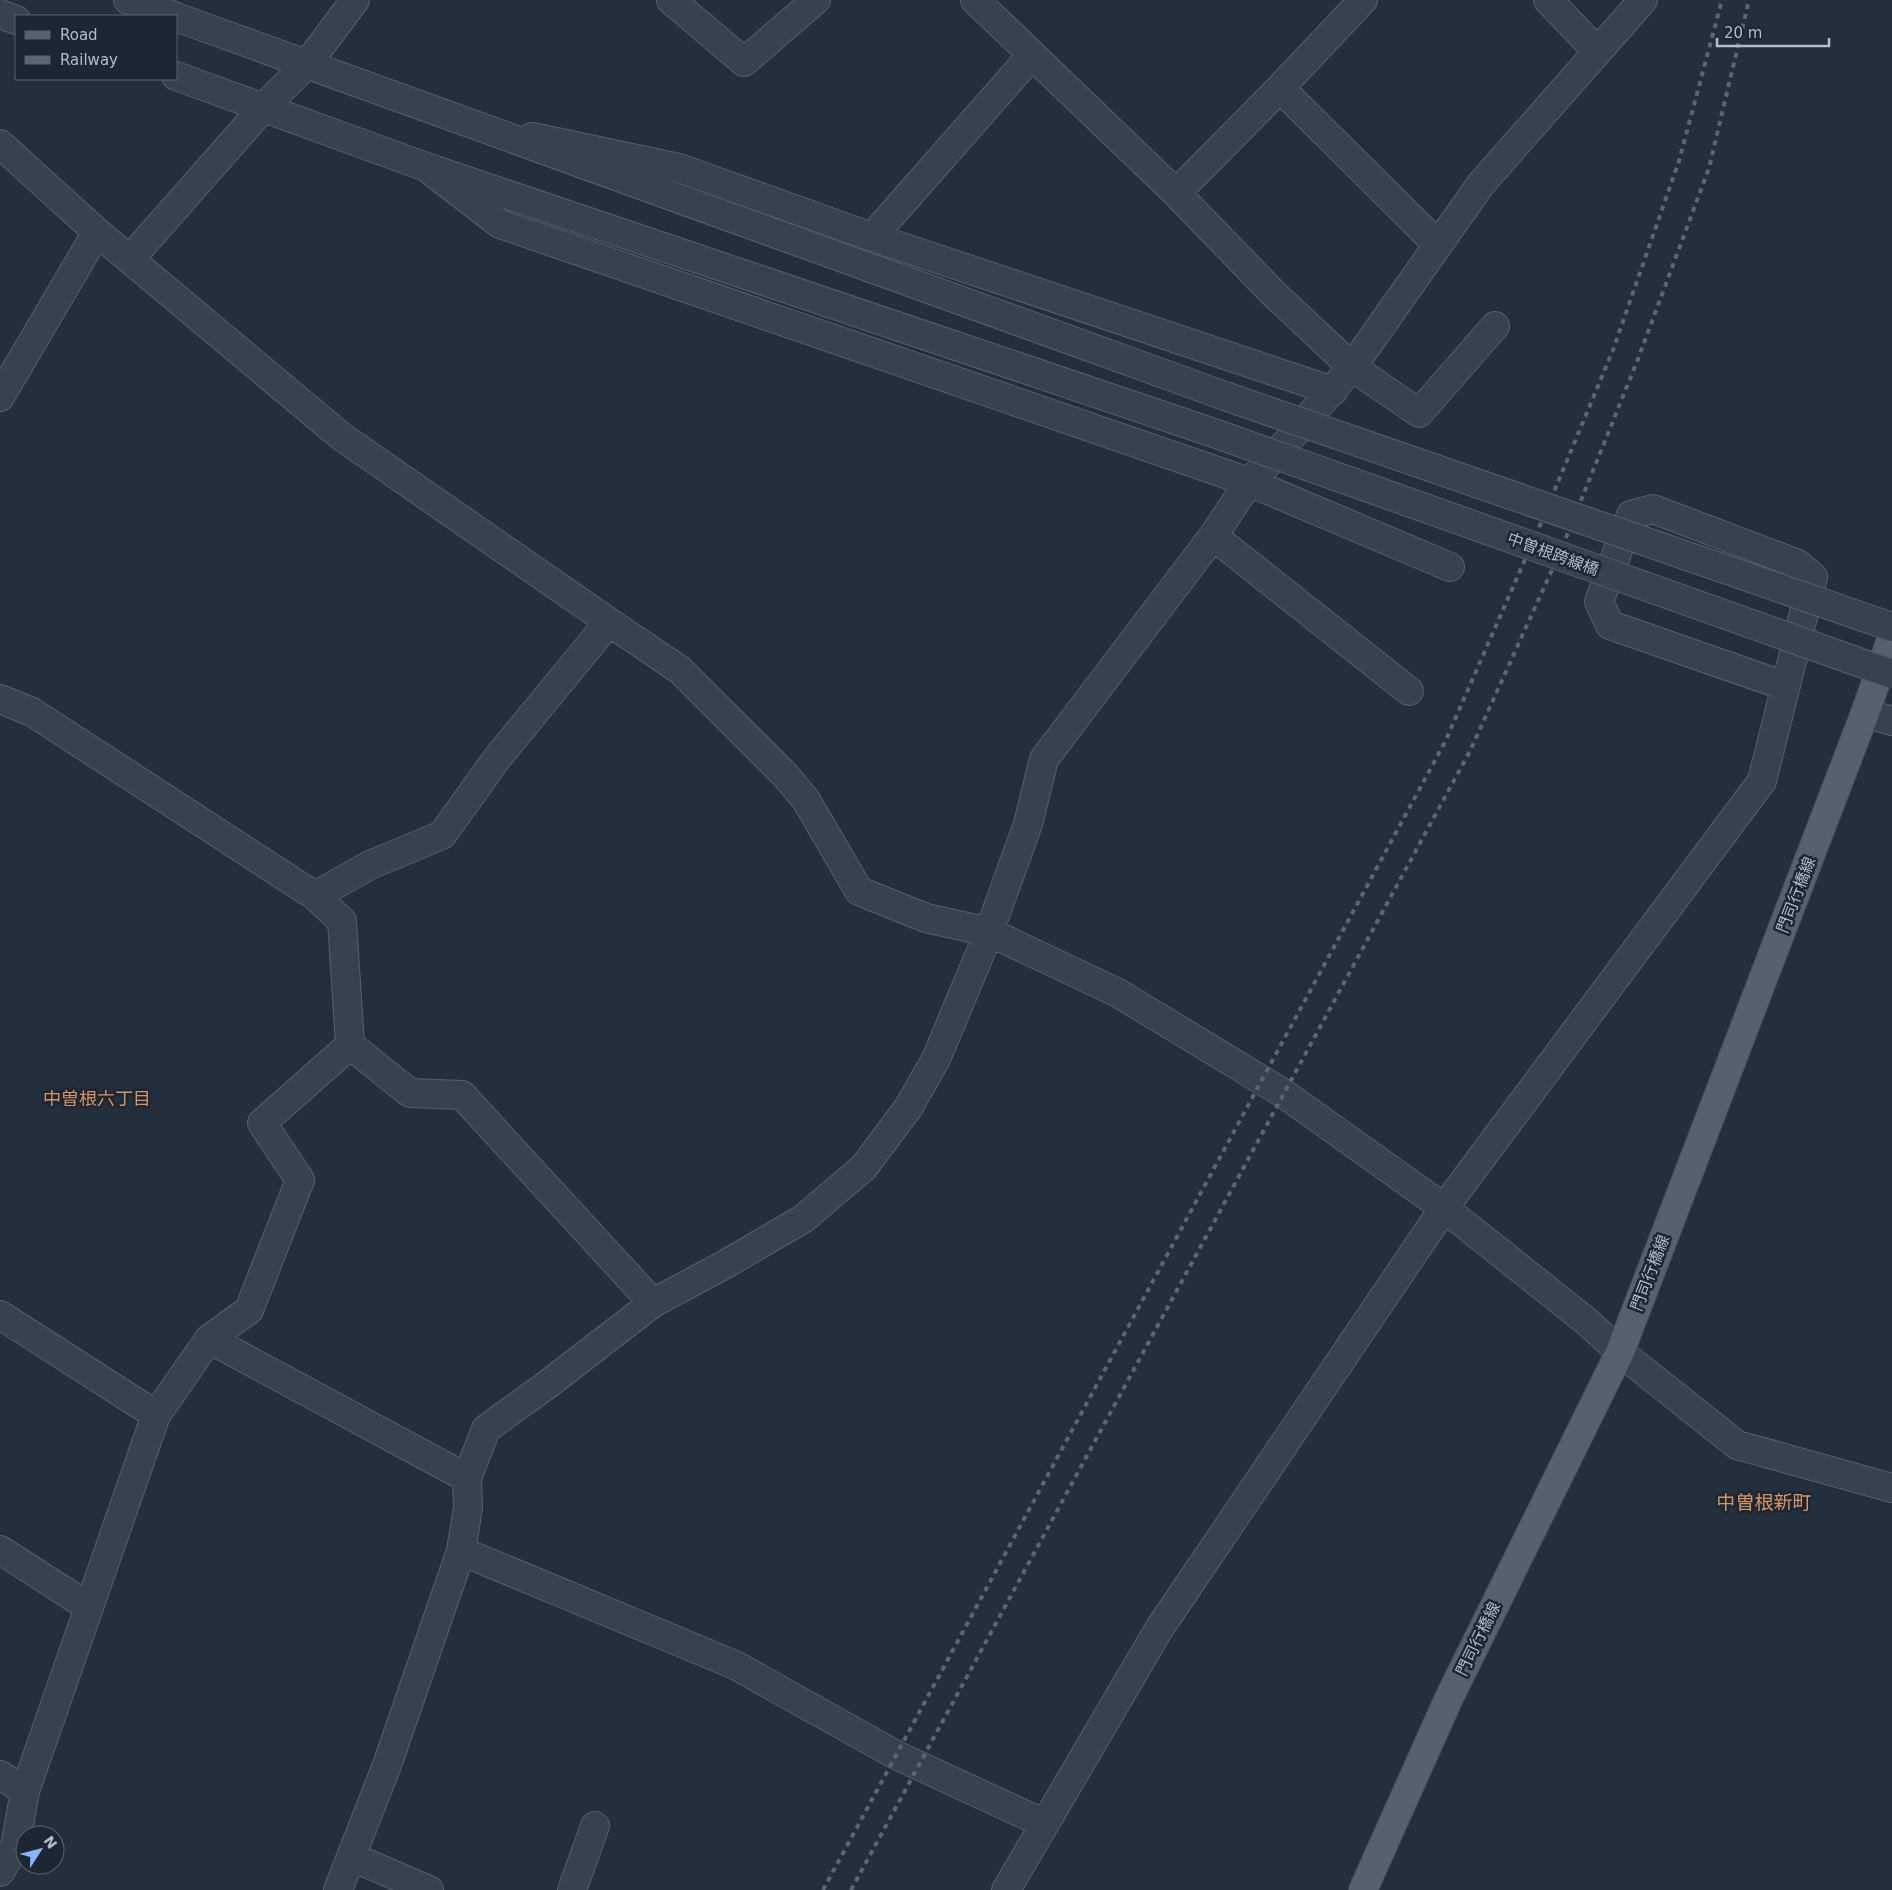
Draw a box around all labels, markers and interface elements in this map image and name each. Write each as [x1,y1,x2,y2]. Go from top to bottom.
legend [15,15,178,80]
scale bar [1717,15,1830,47]
text: 20 m [1724,24,1762,42]
text: Road [60,26,98,44]
text: Railway [60,51,118,69]
street label: 中曽根跨線橋 [1505,529,1601,579]
street label: 門司行橋線 [1773,854,1819,936]
district label: 中曽根六丁目 [43,1088,151,1109]
street label: 門司行橋線 [1627,1232,1673,1314]
district label: 中曽根新町 [1716,1491,1812,1513]
street label: 門司行橋線 [1452,1599,1504,1679]
north arrow [15,1825,65,1875]
text: N [41,1833,60,1852]

